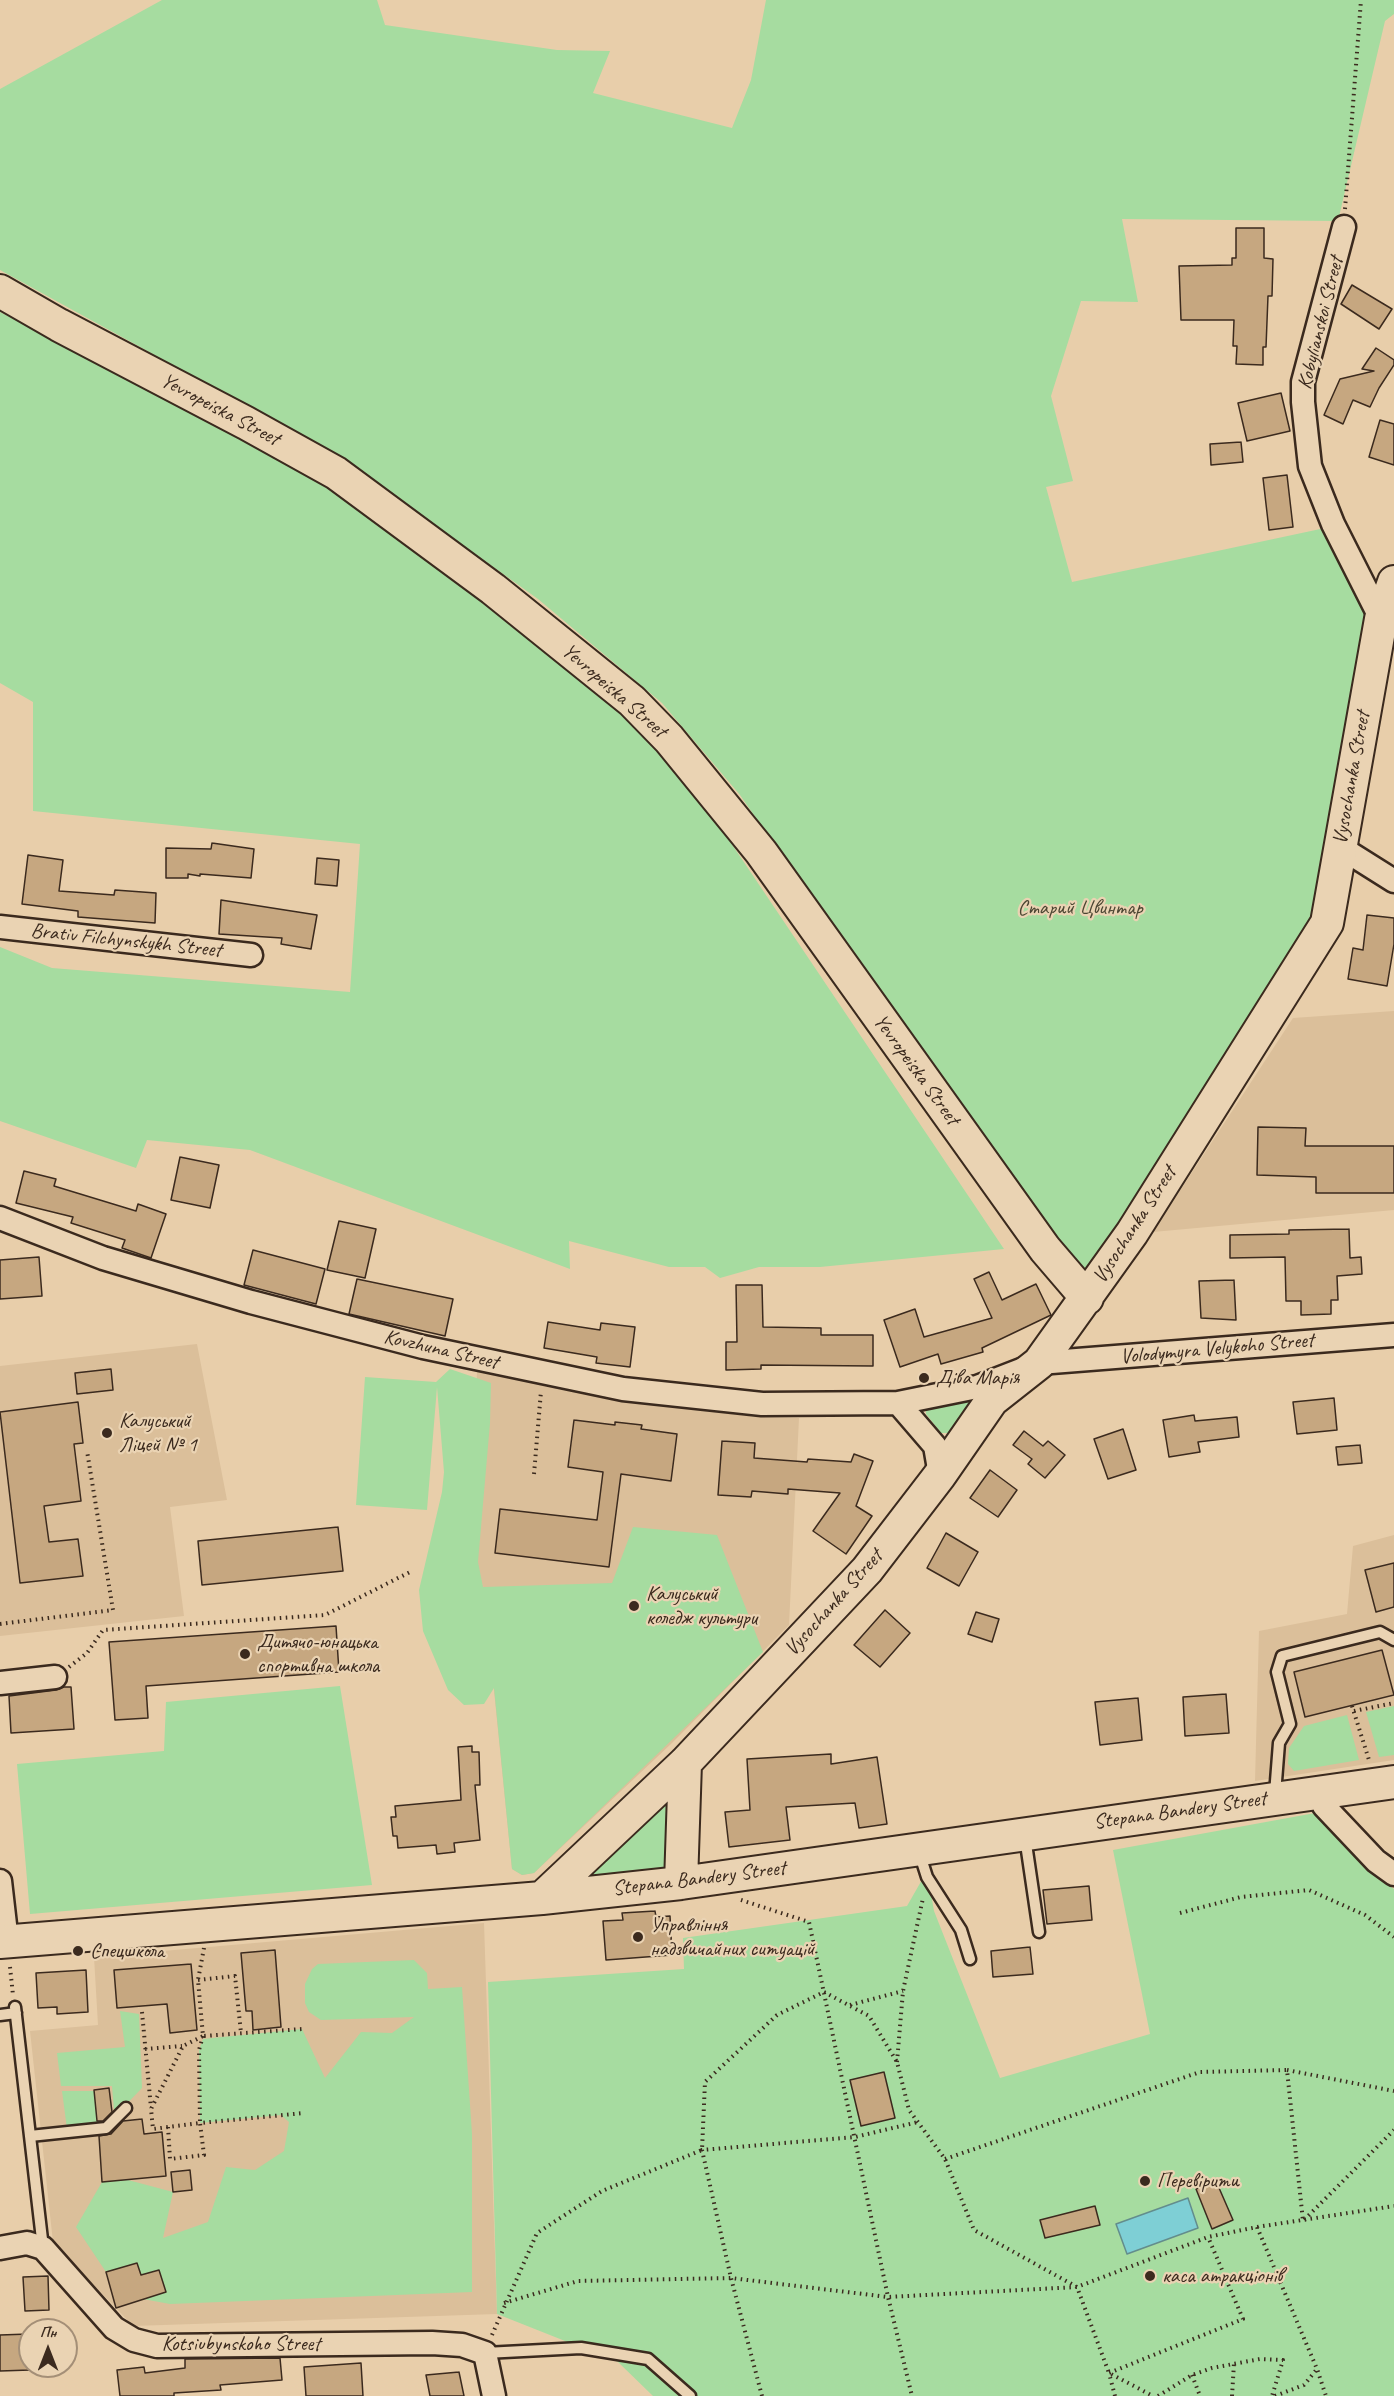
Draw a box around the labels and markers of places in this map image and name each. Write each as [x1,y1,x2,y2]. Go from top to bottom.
place label: Діва Марія [936,1365,1019,1391]
marker: Діва Марія [917,1371,931,1385]
place label: Калуський Ліцей № 1 [119,1408,197,1458]
marker: Калуський Ліцей № 1 [100,1426,114,1440]
place label: Калуський коледж культури [646,1581,757,1631]
marker: Калуський коледж культури [627,1599,641,1613]
place label: Дитячо-юнацька спортивна школа [257,1629,379,1679]
marker: Дитячо-юнацька спортивна школа [238,1647,252,1661]
place label: Управління надзвичайних ситуацій [650,1912,815,1962]
marker: Управління надзвичайних ситуацій [631,1930,645,1944]
place label: Спецшкола [90,1938,164,1964]
marker: Спецшкола [71,1944,85,1958]
place label: Перевірити [1157,2168,1239,2194]
marker: Перевірити [1138,2174,1152,2188]
place label: каса атракціонів [1162,2263,1283,2289]
marker: каса атракціонів [1143,2269,1157,2283]

